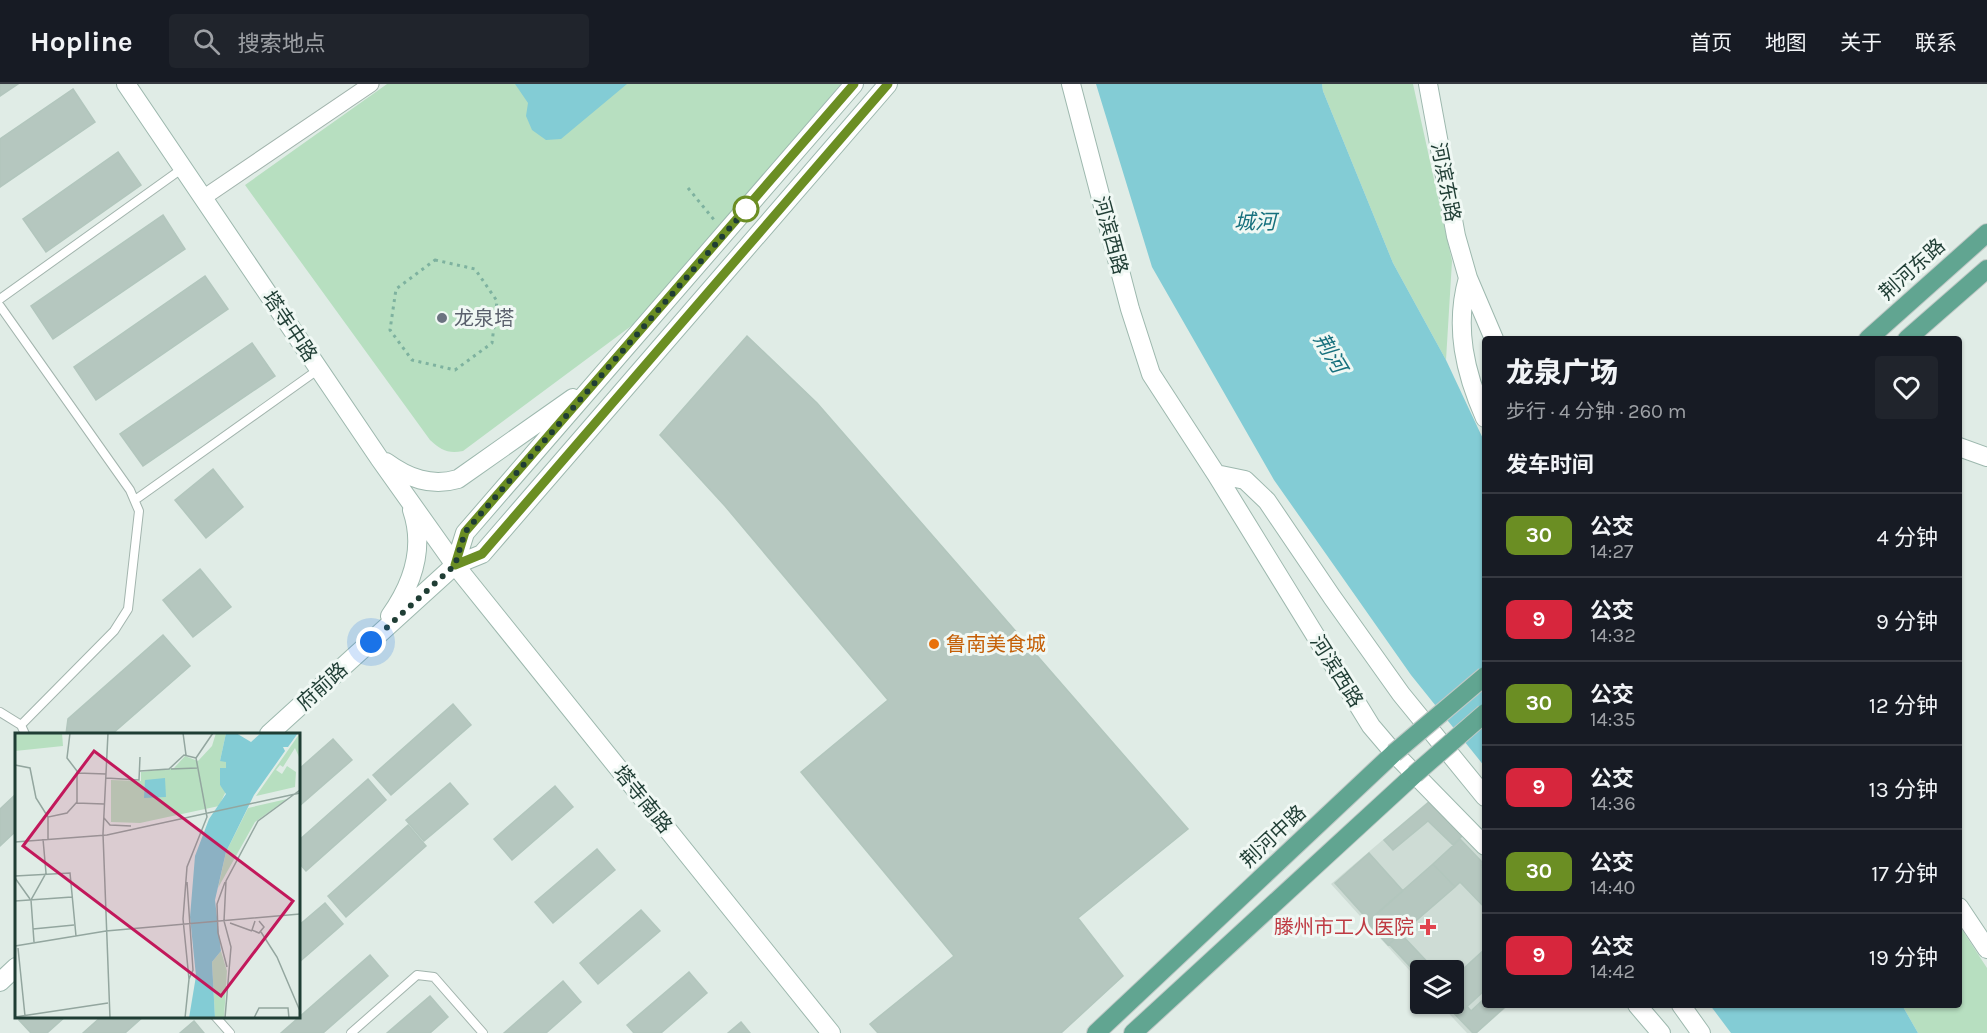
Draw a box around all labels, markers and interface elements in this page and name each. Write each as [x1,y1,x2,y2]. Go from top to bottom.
search box [169,14,589,68]
text: Hopline [30,25,133,58]
icon: search [190,25,223,58]
text: 搜索地点 [238,31,326,57]
text: 首页 [1690,31,1732,55]
text: 地图 [1765,31,1807,55]
text: 关于 [1840,31,1882,55]
text: 联系 [1915,31,1957,55]
street label: 河滨东路 [1427,141,1464,224]
street label: 河滨西路 [1089,194,1132,277]
unlabelled marker [733,196,759,222]
water label: 城河 [1234,210,1280,234]
street label: 荆河东路 [1875,234,1950,305]
street label: 塔寺中路 [258,287,321,366]
place label: 龙泉塔 [454,307,514,330]
marker: 龙泉塔 [435,311,449,325]
water label: 荆河 [1309,329,1353,381]
text: 龙泉广场 [1506,356,1618,389]
button: heart [1875,356,1938,419]
text: 步行 · 4 分钟 · 260 m [1506,400,1686,423]
text: 发车时间 [1506,452,1594,478]
text: 公交 [1590,514,1634,540]
text: 30 [1526,523,1552,547]
text: 4 分钟 [1876,525,1938,551]
text: 14:27 [1590,540,1633,563]
text: 公交 [1590,598,1634,624]
text: 9 [1533,607,1545,631]
text: 9 分钟 [1876,609,1938,635]
text: 14:32 [1590,624,1636,647]
your location [356,627,386,657]
street label: 河滨西路 [1306,631,1368,711]
place label: 鲁南美食城 [946,633,1046,656]
marker: 鲁南美食城 [927,637,941,651]
street label: 府前路 [292,658,352,715]
text: 公交 [1590,682,1634,708]
text: 30 [1526,691,1552,715]
text: 12 分钟 [1869,693,1938,719]
text: 14:35 [1590,708,1636,731]
inset map [15,733,300,1018]
street label: 塔寺南路 [609,761,677,838]
text: 公交 [1590,766,1634,792]
text: 9 [1533,775,1545,799]
text: 13 分钟 [1869,777,1938,803]
text: 14:36 [1590,792,1636,815]
street label: 荆河中路 [1236,801,1310,872]
text: 公交 [1590,850,1634,876]
text: 30 [1526,859,1552,883]
text: 17 分钟 [1871,861,1938,887]
text: 14:40 [1590,876,1635,899]
place label: 滕州市工人医院 [1274,916,1414,939]
marker: 滕州市工人医院 [1419,918,1437,936]
text: 公交 [1590,934,1634,960]
text: 9 [1533,943,1545,967]
text: 19 分钟 [1869,945,1938,971]
map controls [1410,960,1464,1014]
button: layers [1410,960,1464,1014]
text: 14:42 [1590,960,1635,983]

